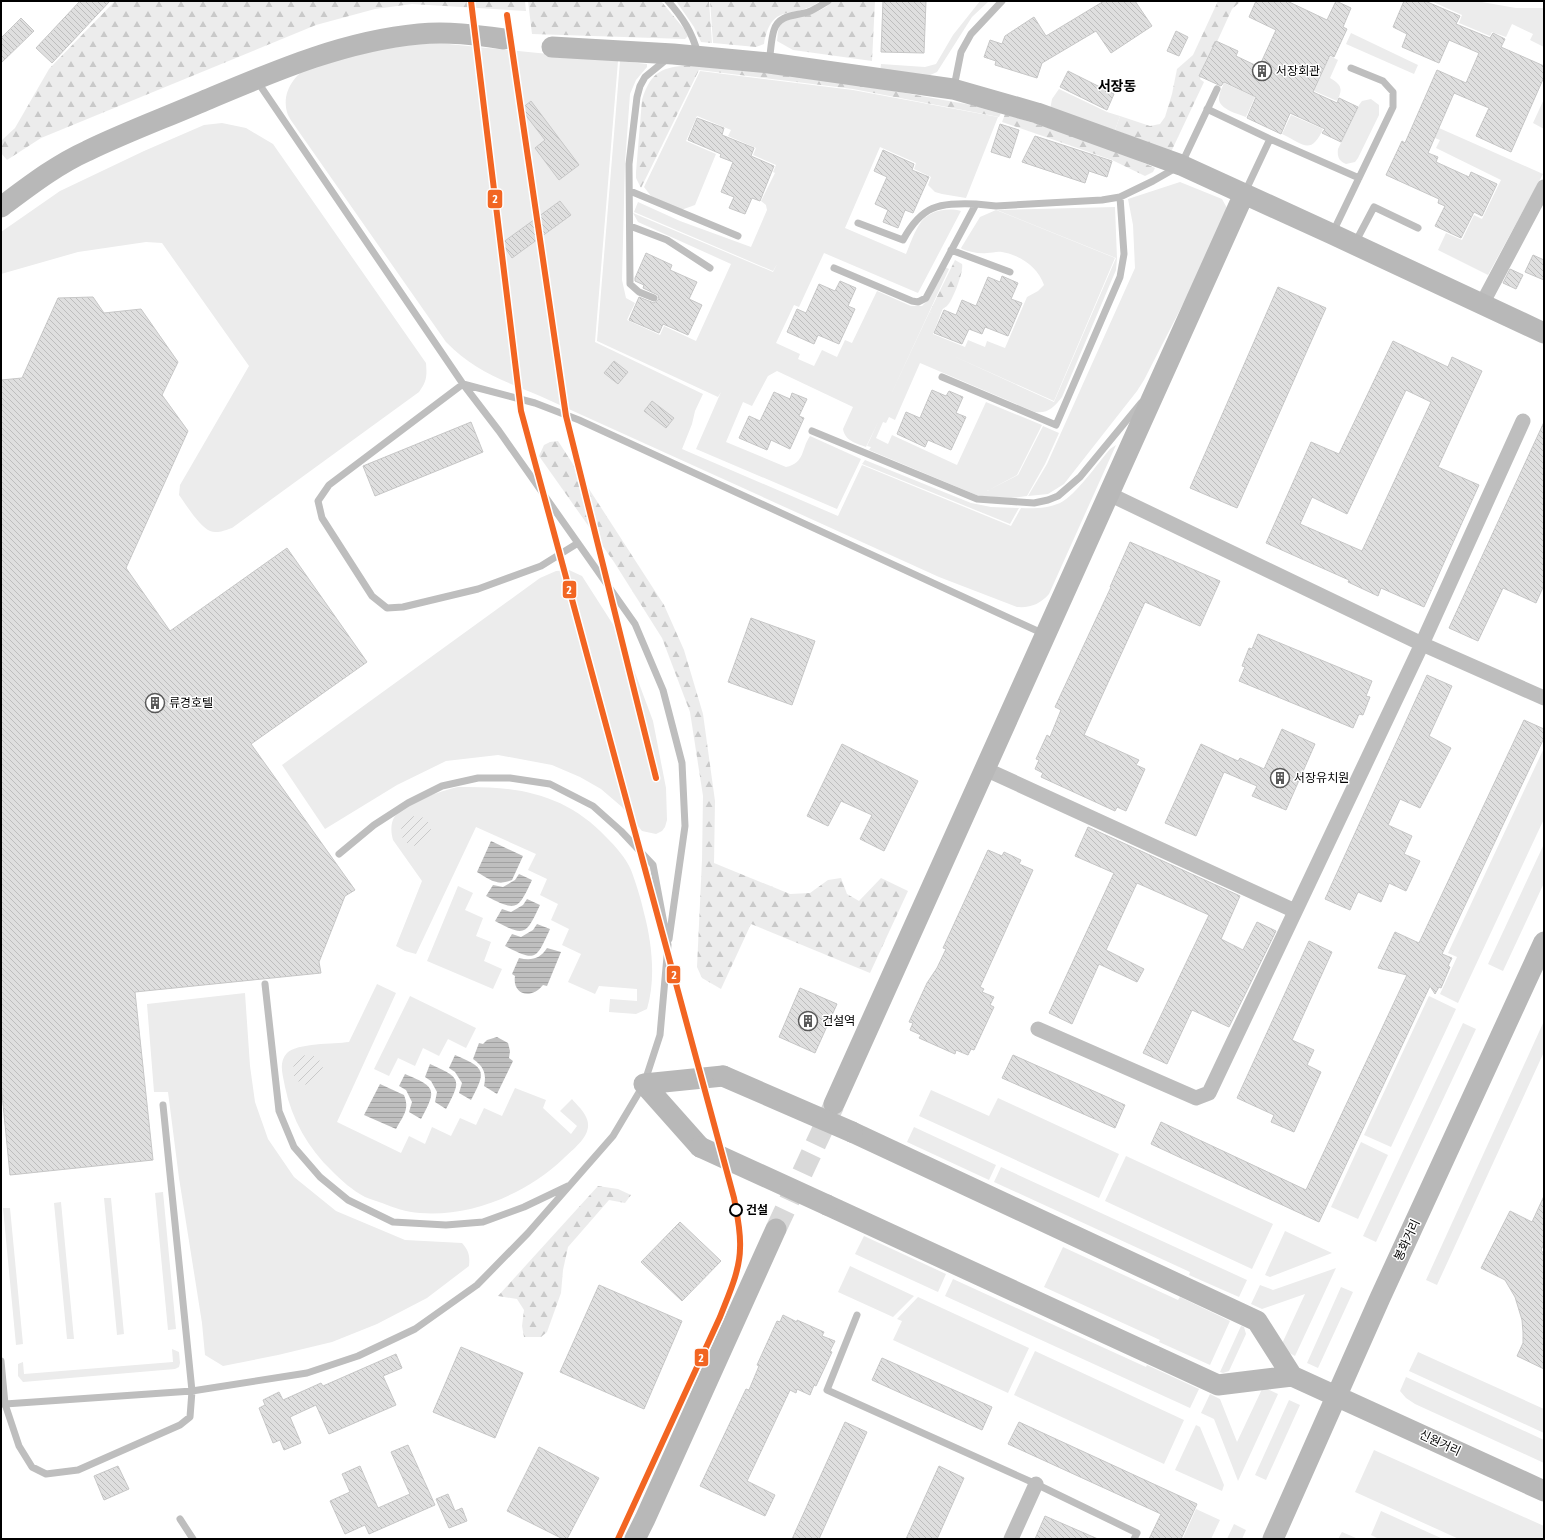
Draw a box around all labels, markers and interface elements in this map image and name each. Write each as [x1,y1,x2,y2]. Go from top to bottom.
building icon: 서장회관 [1251,60,1273,82]
place label: 서장회관 [1276,64,1320,78]
district label: 서장동 [1098,78,1136,95]
line badge: 2 [487,189,503,209]
text: 2 [491,193,498,206]
line badge: 2 [562,580,577,599]
text: 2 [565,584,572,597]
building icon: 류경호텔 [144,692,166,714]
place label: 류경호텔 [169,696,213,710]
building icon: 서장유치원 [1269,767,1291,789]
place label: 서장유치원 [1294,771,1349,785]
line badge: 2 [666,965,681,984]
text: 2 [670,969,677,982]
building icon: 건설역 [797,1010,819,1032]
place label: 건설역 [822,1014,855,1028]
marker: 건설 [729,1203,743,1217]
place label: 건설 [746,1203,768,1217]
street label: 봉화거리 [1391,1217,1423,1263]
line badge: 2 [694,1348,709,1367]
text: 2 [697,1352,704,1365]
street label: 신원거리 [1417,1427,1463,1459]

